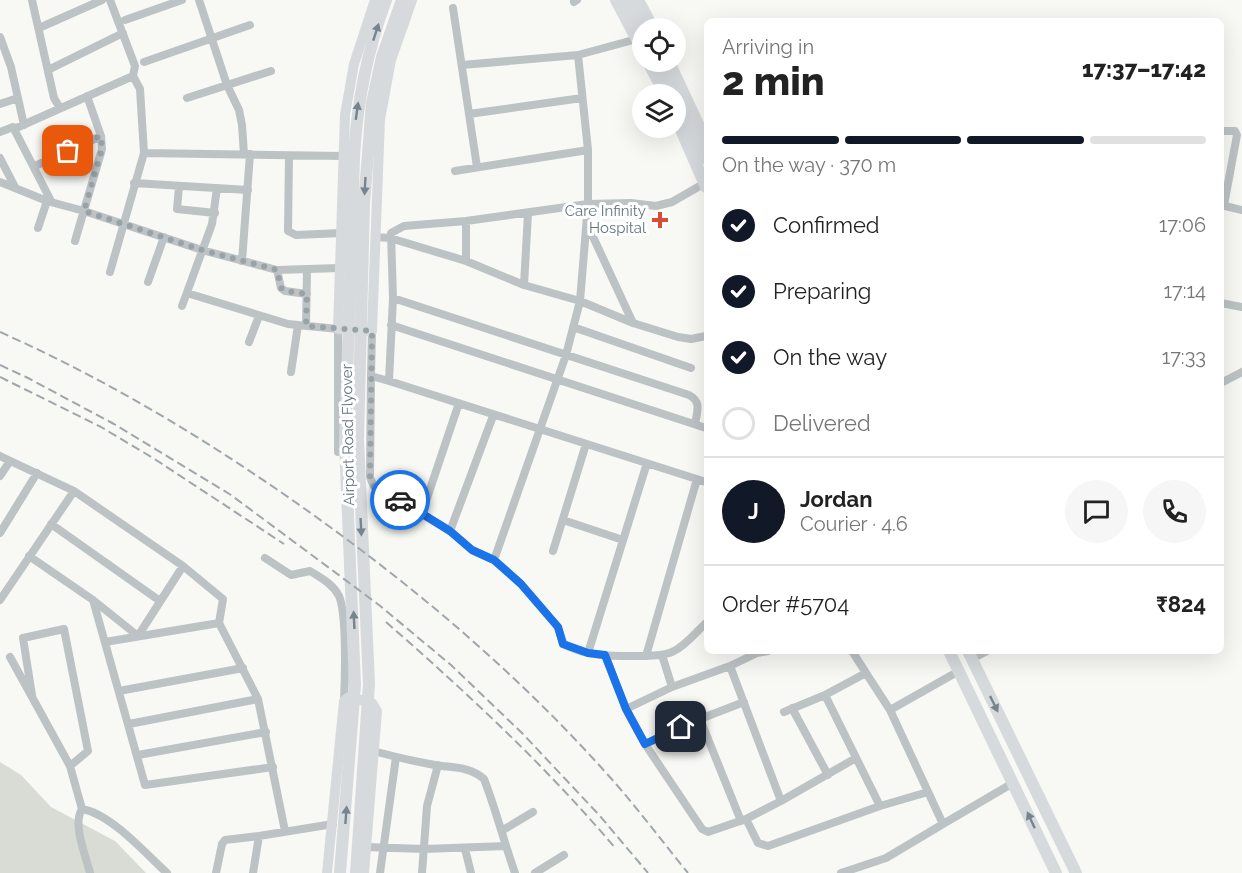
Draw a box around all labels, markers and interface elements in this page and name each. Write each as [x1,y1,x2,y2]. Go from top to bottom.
map controls [632,18,686,138]
button: locate [632,18,686,72]
one-way arrow [371,23,381,41]
text: Arriving in [722,35,814,59]
text: 17:37–17:42 [1082,56,1206,82]
text: 2 min [722,58,825,104]
button: layers [632,84,686,138]
one-way arrow [353,101,362,120]
pin [42,125,93,176]
icon: bag [51,134,84,167]
text: On the way · 370 m [722,153,896,177]
one-way arrow [361,176,370,195]
place label: Care Infinity Hospital [565,202,647,237]
icon: check [722,209,755,242]
marker: Care Infinity Hospital [651,211,669,229]
text: Confirmed [773,212,880,238]
text: 17:06 [1159,213,1206,237]
icon: check [722,275,755,308]
text: Preparing [773,278,871,304]
text: 17:14 [1164,279,1206,303]
icon: check [722,341,755,374]
text: On the way [773,344,887,370]
text: 17:33 [1162,345,1206,369]
street label: Airport Road Flyover [338,363,358,506]
text: Delivered [773,410,871,436]
courier [370,470,430,530]
button: chat [1065,480,1128,543]
button: phone [1143,480,1206,543]
icon: car [384,484,417,517]
text: Jordan [800,486,872,512]
text: J [748,498,759,524]
text: Courier · 4.6 [800,512,908,536]
one-way arrow [357,518,366,537]
text: Order #5704 [722,591,849,617]
text: ₹824 [1156,591,1206,617]
one-way arrow [349,611,358,630]
one-way arrow [989,695,998,712]
pin [655,701,706,752]
icon: home [664,710,697,743]
one-way arrow [341,805,351,824]
one-way arrow [1026,812,1035,829]

